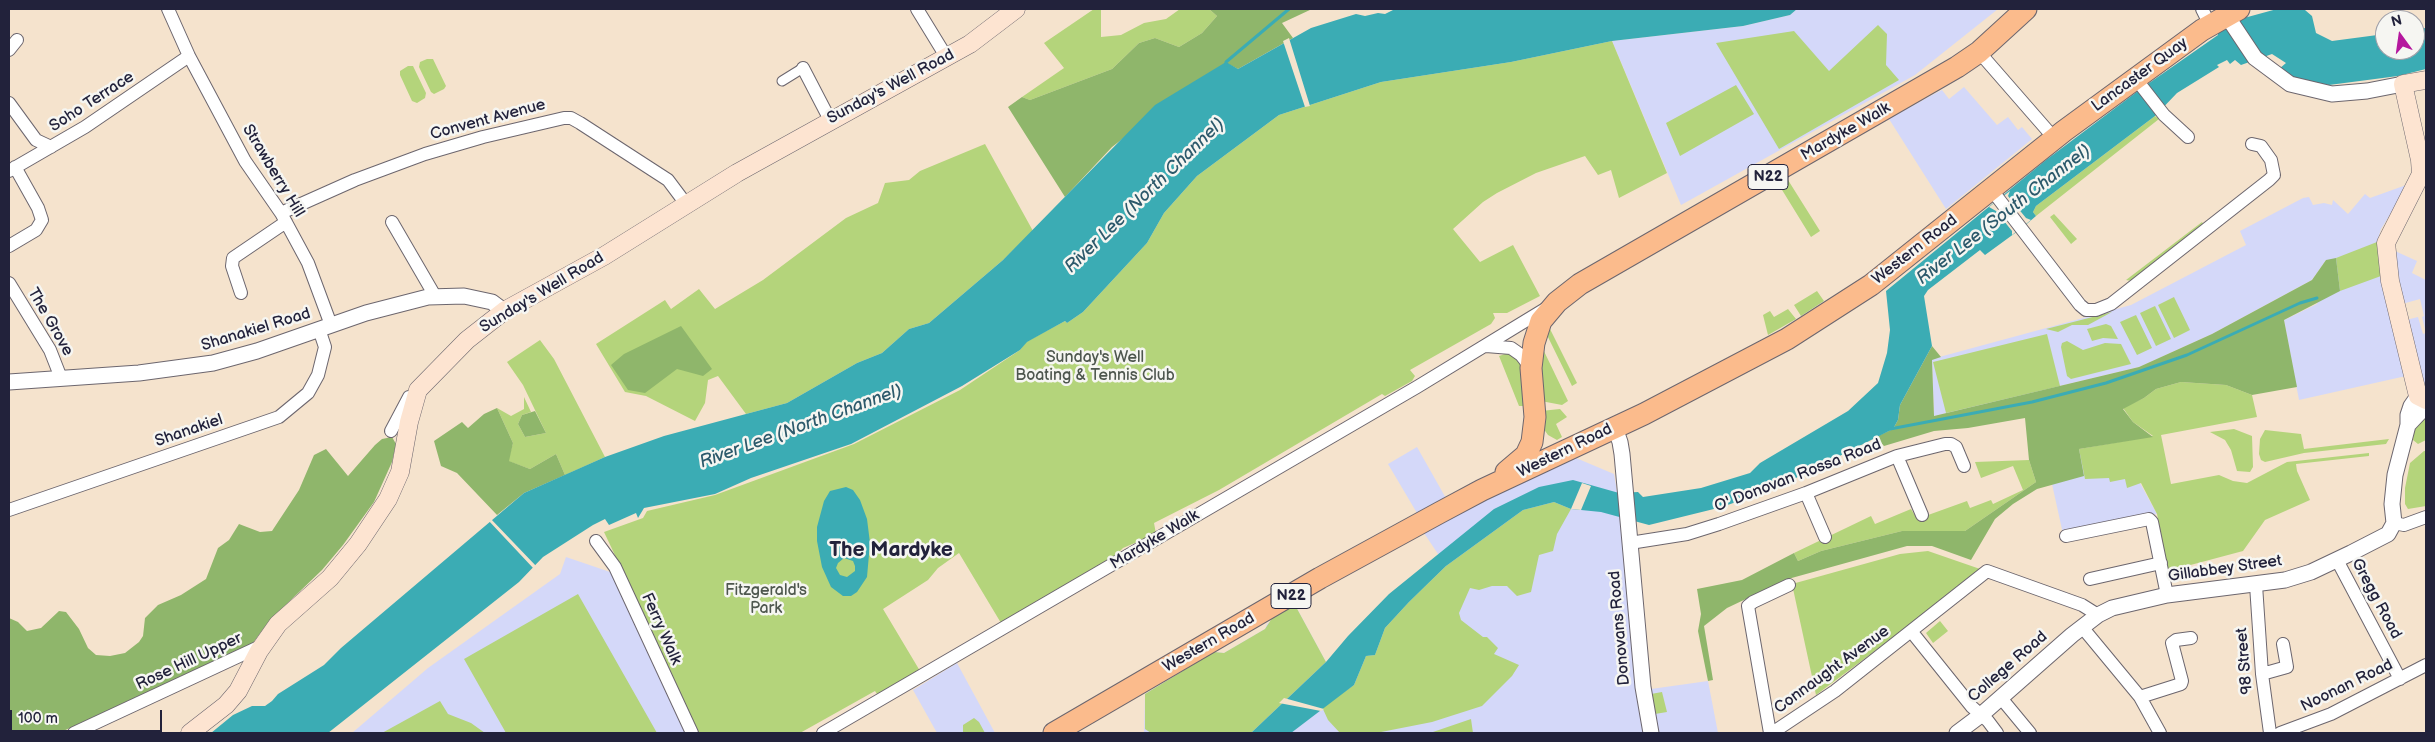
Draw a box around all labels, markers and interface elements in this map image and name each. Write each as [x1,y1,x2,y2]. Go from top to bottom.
north arrow [2375,10,2425,60]
text: N [2389,11,2404,30]
street label: Lancaster Quay [2088,34,2192,116]
street label: Sunday's Well Road [824,45,958,129]
street label: Soho Terrace [46,68,138,136]
street label: Convent Avenue [428,95,548,145]
street label: Mardyke Walk [1798,99,1894,165]
water label: River Lee (North Channel) [1061,114,1229,278]
street label: Strawberry Hill [238,121,308,221]
water label: River Lee (South Channel) [1913,140,2095,290]
road number: N22 [1748,164,1788,190]
street label: Western Road [1869,211,1961,289]
street label: Sunday's Well Road [477,248,607,338]
street label: The Grove [23,285,77,359]
street label: Shanakiel Road [199,304,313,356]
park label: Sunday's Well Boating & Tennis Club [1015,348,1175,386]
water label: River Lee (North Channel) [697,380,905,474]
street label: Shanakiel [153,410,225,452]
street label: Western Road [1515,420,1615,482]
street label: O' Donovan Rossa Road [1712,435,1884,517]
street label: Mardyke Walk [1107,506,1203,574]
district label: The Mardyke [829,538,953,564]
street label: Gillabbey Street [2167,552,2283,586]
street label: Gregg Road [2347,555,2405,643]
street label: Donovans Road [1605,570,1635,686]
park label: Fitzgerald's Park [725,581,807,619]
road number: N22 [1271,584,1311,608]
street label: Ferry Walk [637,590,685,668]
street label: Western Road [1160,609,1258,677]
street label: Connaught Avenue [1771,622,1893,718]
street label: College Road [1964,627,2052,707]
street label: 98 Street [2233,627,2257,695]
street label: Rose Hill Upper [133,629,245,695]
street label: Noonan Road [2298,655,2396,717]
scale bar [12,700,165,732]
text: 100 m [18,709,58,728]

